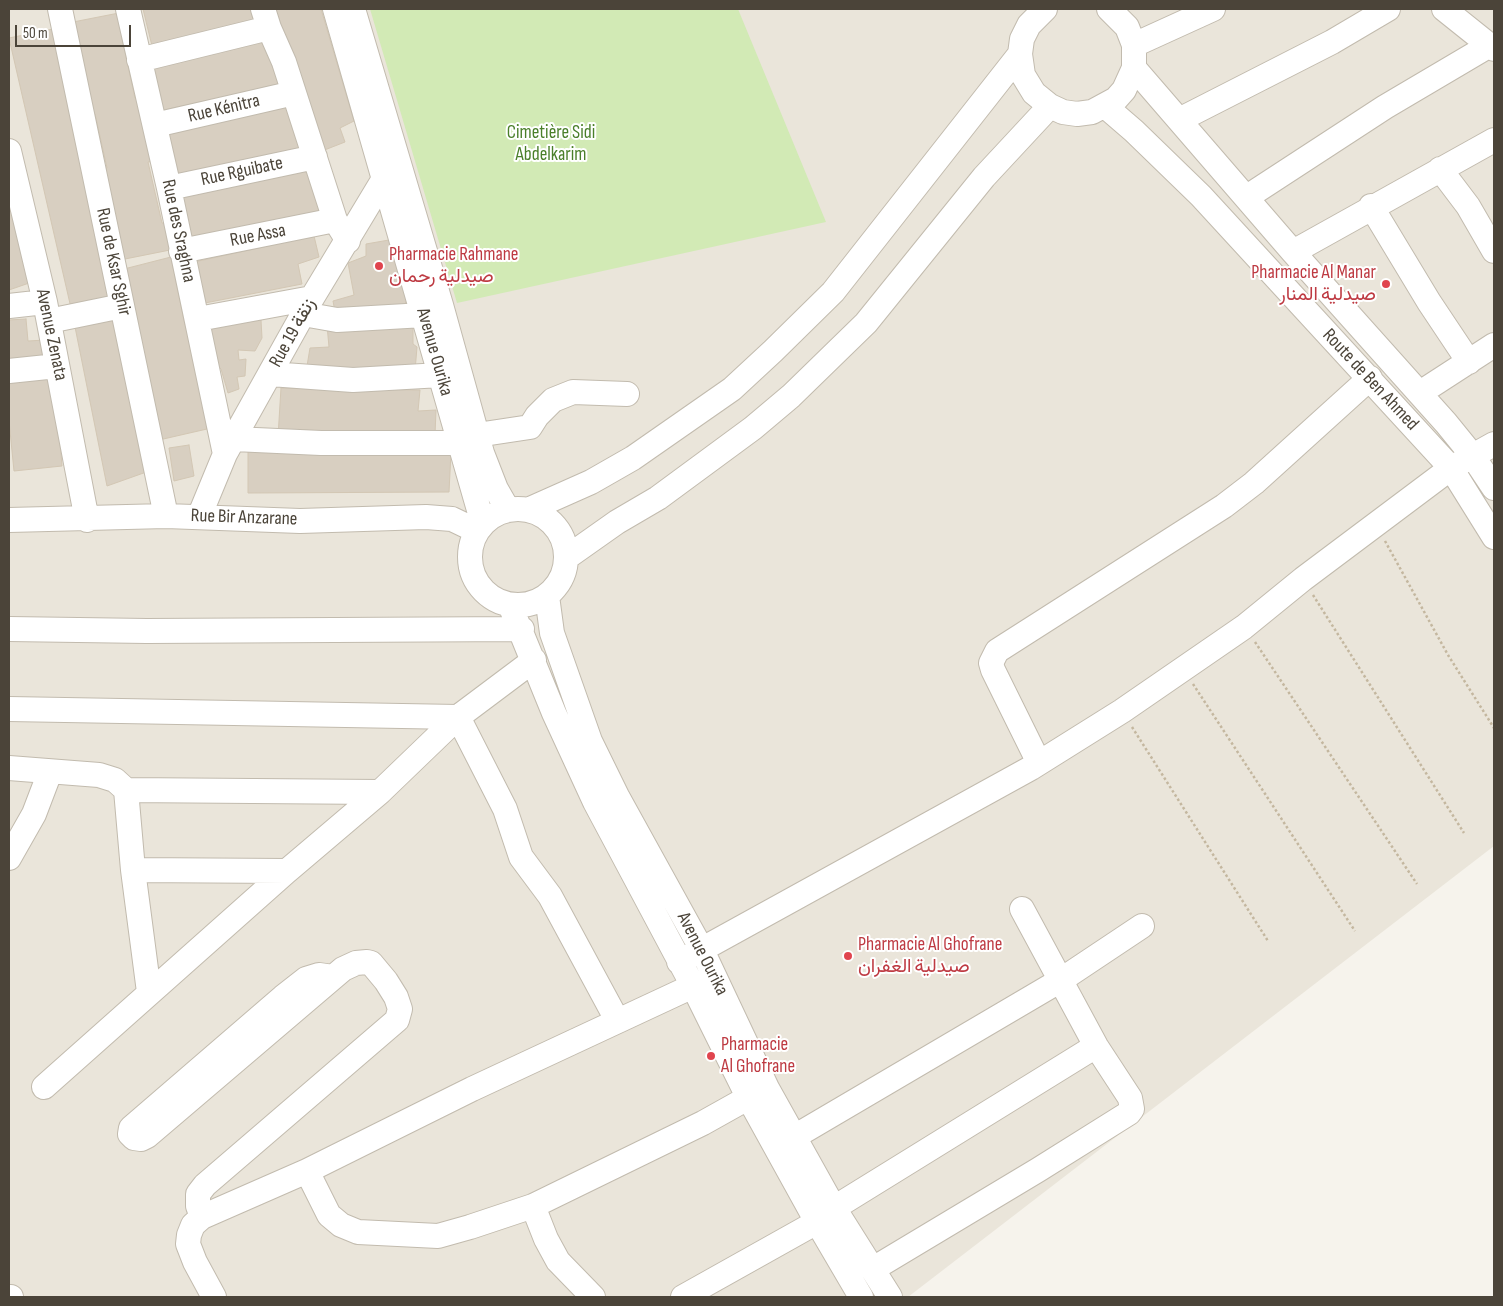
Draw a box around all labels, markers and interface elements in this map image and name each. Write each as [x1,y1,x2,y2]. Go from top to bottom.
scale bar [18,15,134,47]
text: 50 m [23,24,48,43]
street label: Rue Kénitra [186,90,262,128]
park label: Cimetière Sidi Abdelkarim [507,122,595,166]
street label: Rue Rguibate [199,152,285,192]
street label: Rue des Sraghna [156,178,200,284]
street label: Rue de Ksar Sghir [90,206,136,318]
street label: Rue Assa [228,219,288,253]
place label: Pharmacie Rahmane صيدلية رحمان [389,244,518,288]
marker: Pharmacie Rahmane صيدلية رحمان [373,260,385,272]
place label: Pharmacie Al Manar صيدلية المنار [1251,262,1376,306]
marker: Pharmacie Al Manar صيدلية المنار [1380,278,1392,290]
street label: Avenue Zenata [30,287,72,383]
street label: Rue 19 زنقة [265,295,321,371]
street label: Avenue Ourika [411,305,457,399]
street label: Route de Ben Ahmed [1317,324,1423,436]
street label: Rue Bir Anzarane [190,505,298,531]
street label: Avenue Ourika [671,909,733,999]
place label: Pharmacie Al Ghofrane صيدلية الغفران [858,934,1002,978]
marker: Pharmacie Al Ghofrane صيدلية الغفران [842,950,854,962]
place label: Pharmacie Al Ghofrane [721,1034,795,1078]
marker: Pharmacie Al Ghofrane [705,1050,717,1062]

